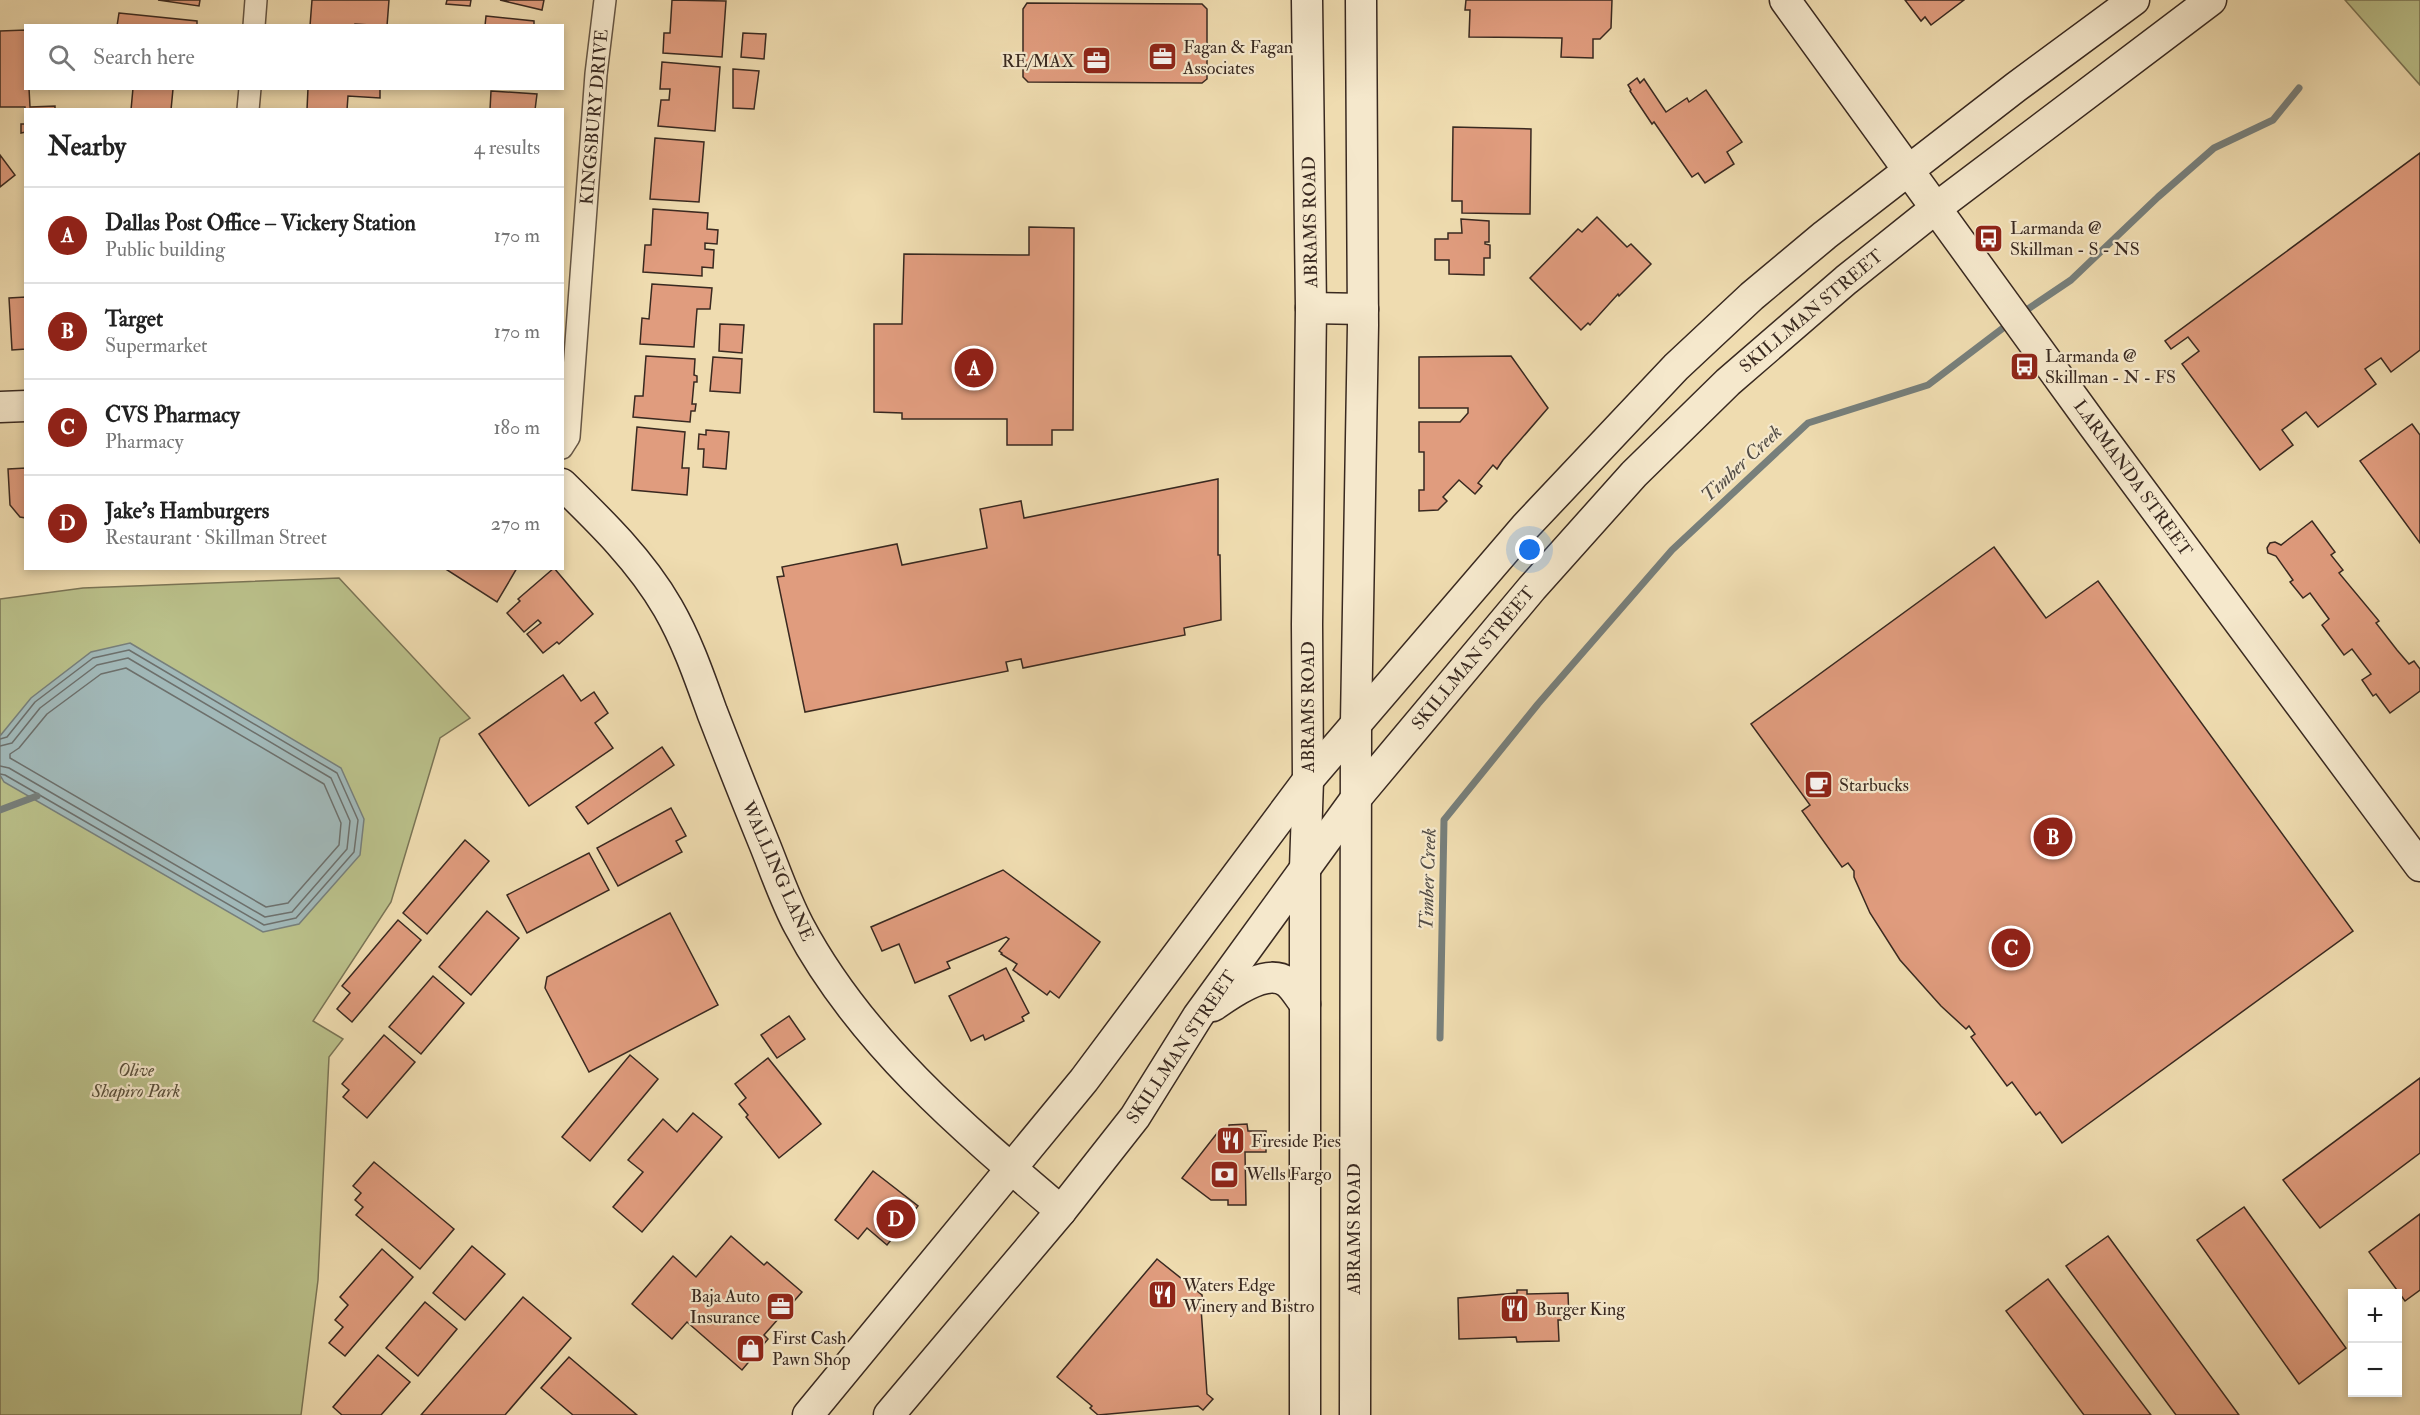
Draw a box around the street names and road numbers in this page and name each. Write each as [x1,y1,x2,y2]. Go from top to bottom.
street label: KINGSBURY DRIVE [575,28,614,206]
street label: ABRAMS ROAD [1298,156,1323,289]
street label: SKILLMAN STREET [1735,244,1888,378]
street label: LARMANDA STREET [2068,396,2197,562]
street label: SKILLMAN STREET [1407,581,1541,735]
street label: ABRAMS ROAD [1297,641,1320,774]
street label: WALLING LANE [736,797,819,945]
street label: SKILLMAN STREET [1121,966,1242,1128]
street label: ABRAMS ROAD [1343,1163,1366,1296]

